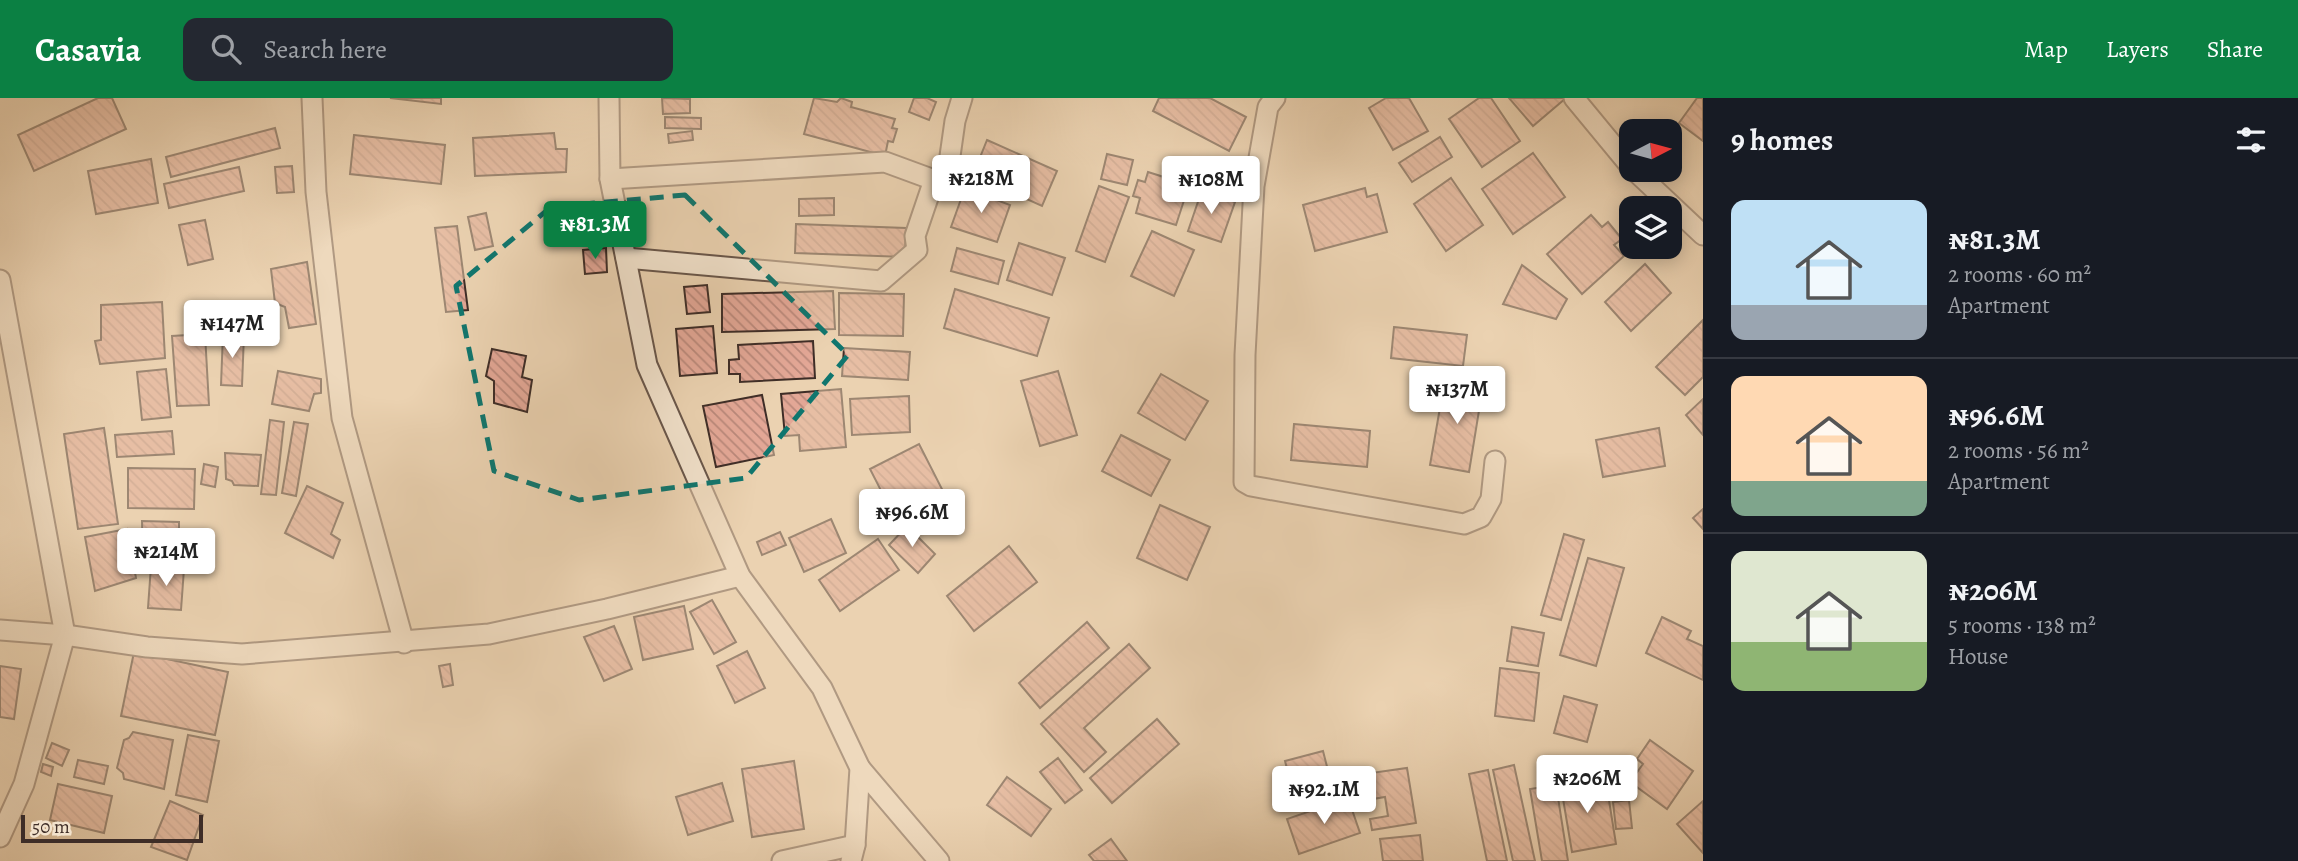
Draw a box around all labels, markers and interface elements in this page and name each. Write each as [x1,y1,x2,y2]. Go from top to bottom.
search box [183,18,673,81]
text: Casavia [35,27,141,72]
icon: search [207,30,245,68]
text: Search here [263,32,387,67]
text: Map [2024,33,2068,65]
text: Layers [2106,33,2169,65]
text: Share [2207,33,2263,65]
north arrow [1619,119,1682,182]
map controls [1619,119,1682,259]
text: 9 homes [1731,120,1833,160]
icon: filters [2232,121,2270,159]
pin: ₦218M [932,156,1030,215]
pin: ₦108M [1162,156,1260,216]
text: ₦218M [948,162,1014,193]
text: ₦108M [1178,163,1244,194]
button: layers [1619,196,1682,259]
pin: ₦81.3M [538,202,652,261]
text: ₦81.3M [559,208,631,239]
text: ₦81.3M [1948,219,2041,259]
icon: home [1787,228,1871,312]
text: 2 rooms · 60 m² [1948,259,2091,290]
text: Apartment [1948,290,2050,321]
pin: ₦147M [183,300,281,360]
text: ₦147M [200,307,264,338]
pin: ₦137M [1408,366,1506,426]
text: ₦137M [1425,373,1489,404]
text: ₦96.6M [1948,395,2045,435]
icon: home [1787,404,1871,488]
text: 2 rooms · 56 m² [1948,435,2089,466]
text: Apartment [1948,466,2050,497]
pin: ₦96.6M [855,490,969,549]
text: ₦96.6M [875,496,949,527]
pin: ₦214M [117,528,215,588]
text: ₦214M [133,535,199,566]
text: ₦206M [1948,570,2038,610]
icon: home [1787,579,1871,663]
text: 5 rooms · 138 m² [1948,610,2096,641]
text: House [1948,641,2008,672]
pin: ₦206M [1538,756,1636,815]
text: ₦206M [1553,762,1622,793]
pin: ₦92.1M [1267,766,1381,826]
text: ₦92.1M [1288,773,1360,804]
scale bar [21,812,203,844]
text: 50 m [32,814,70,840]

